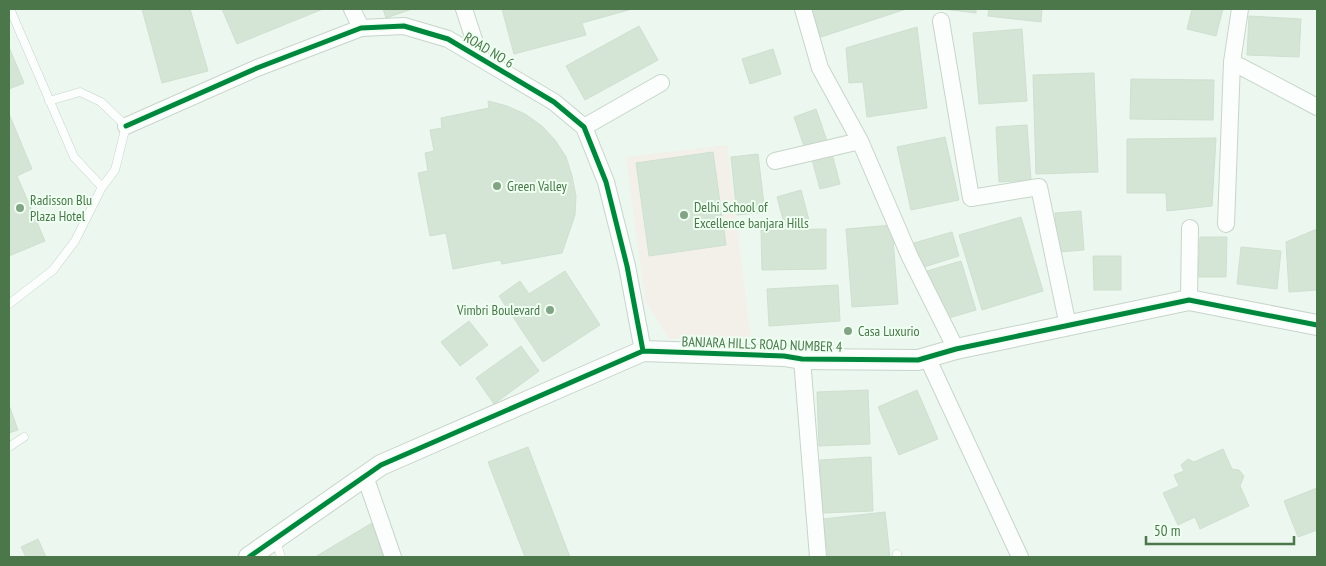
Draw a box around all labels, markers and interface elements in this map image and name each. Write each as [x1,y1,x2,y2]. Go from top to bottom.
street label: ROAD NO 6 [461,28,517,72]
place label: Green Valley [507,177,568,195]
marker: Green Valley [491,180,503,192]
place label: Radisson Blu Plaza Hotel [30,191,92,225]
place label: Delhi School of Excellence banjara Hills [694,198,809,232]
marker: Radisson Blu Plaza Hotel [14,202,26,214]
marker: Delhi School of Excellence banjara Hills [678,209,690,221]
place label: Vimbri Boulevard [456,301,540,319]
marker: Vimbri Boulevard [544,304,556,316]
place label: Casa Luxurio [858,322,920,340]
marker: Casa Luxurio [842,325,854,337]
street label: BANJARA HILLS ROAD NUMBER 4 [681,332,843,356]
scale bar [1146,514,1294,546]
text: 50 m [1154,521,1180,540]

